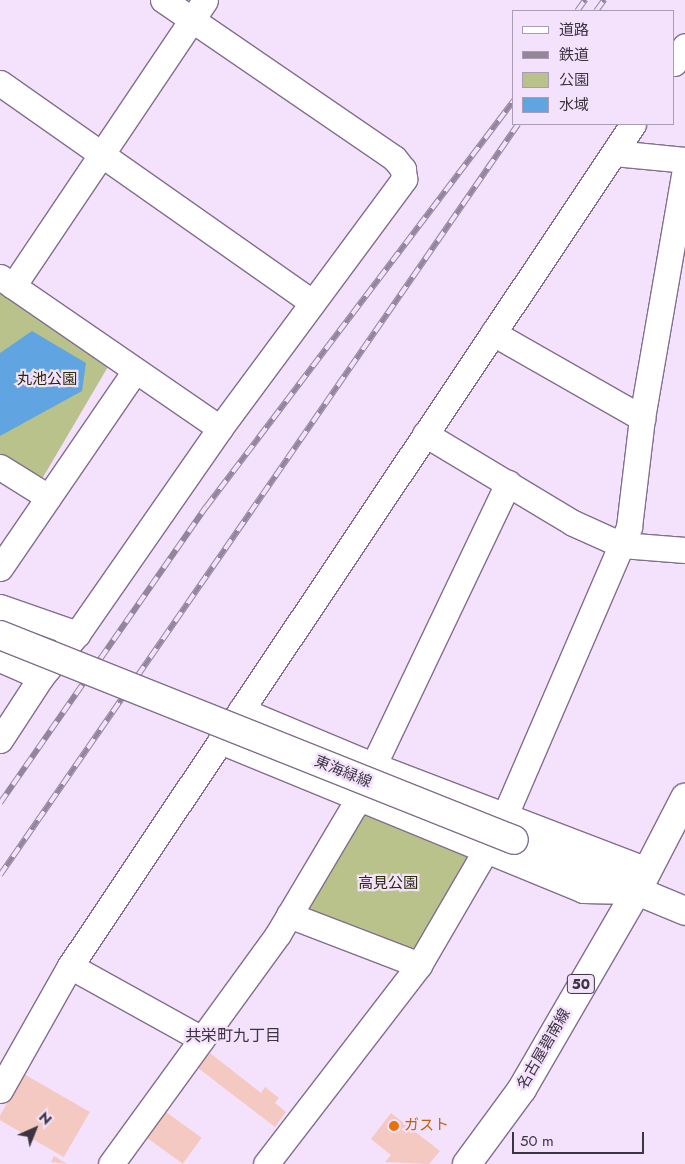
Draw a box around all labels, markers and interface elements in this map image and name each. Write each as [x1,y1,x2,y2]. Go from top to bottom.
legend [512,10,675,125]
text: 道路 [559,19,589,41]
text: 鉄道 [559,44,589,66]
text: 公園 [559,69,589,91]
text: 水域 [559,94,589,116]
park label: 丸池公園 [17,371,77,389]
street label: 東海緑線 [312,752,374,792]
park label: 高見公園 [358,875,418,893]
road number: 50 [566,972,596,996]
street label: 名古屋碧南線 [514,1006,574,1092]
district label: 共栄町九丁目 [185,1026,281,1046]
north arrow [10,1104,60,1154]
text: N [34,1107,56,1129]
place label: ガスト [404,1117,449,1135]
marker: ガスト [388,1120,400,1132]
scale bar [515,1122,648,1154]
text: 50 m [520,1130,554,1152]

